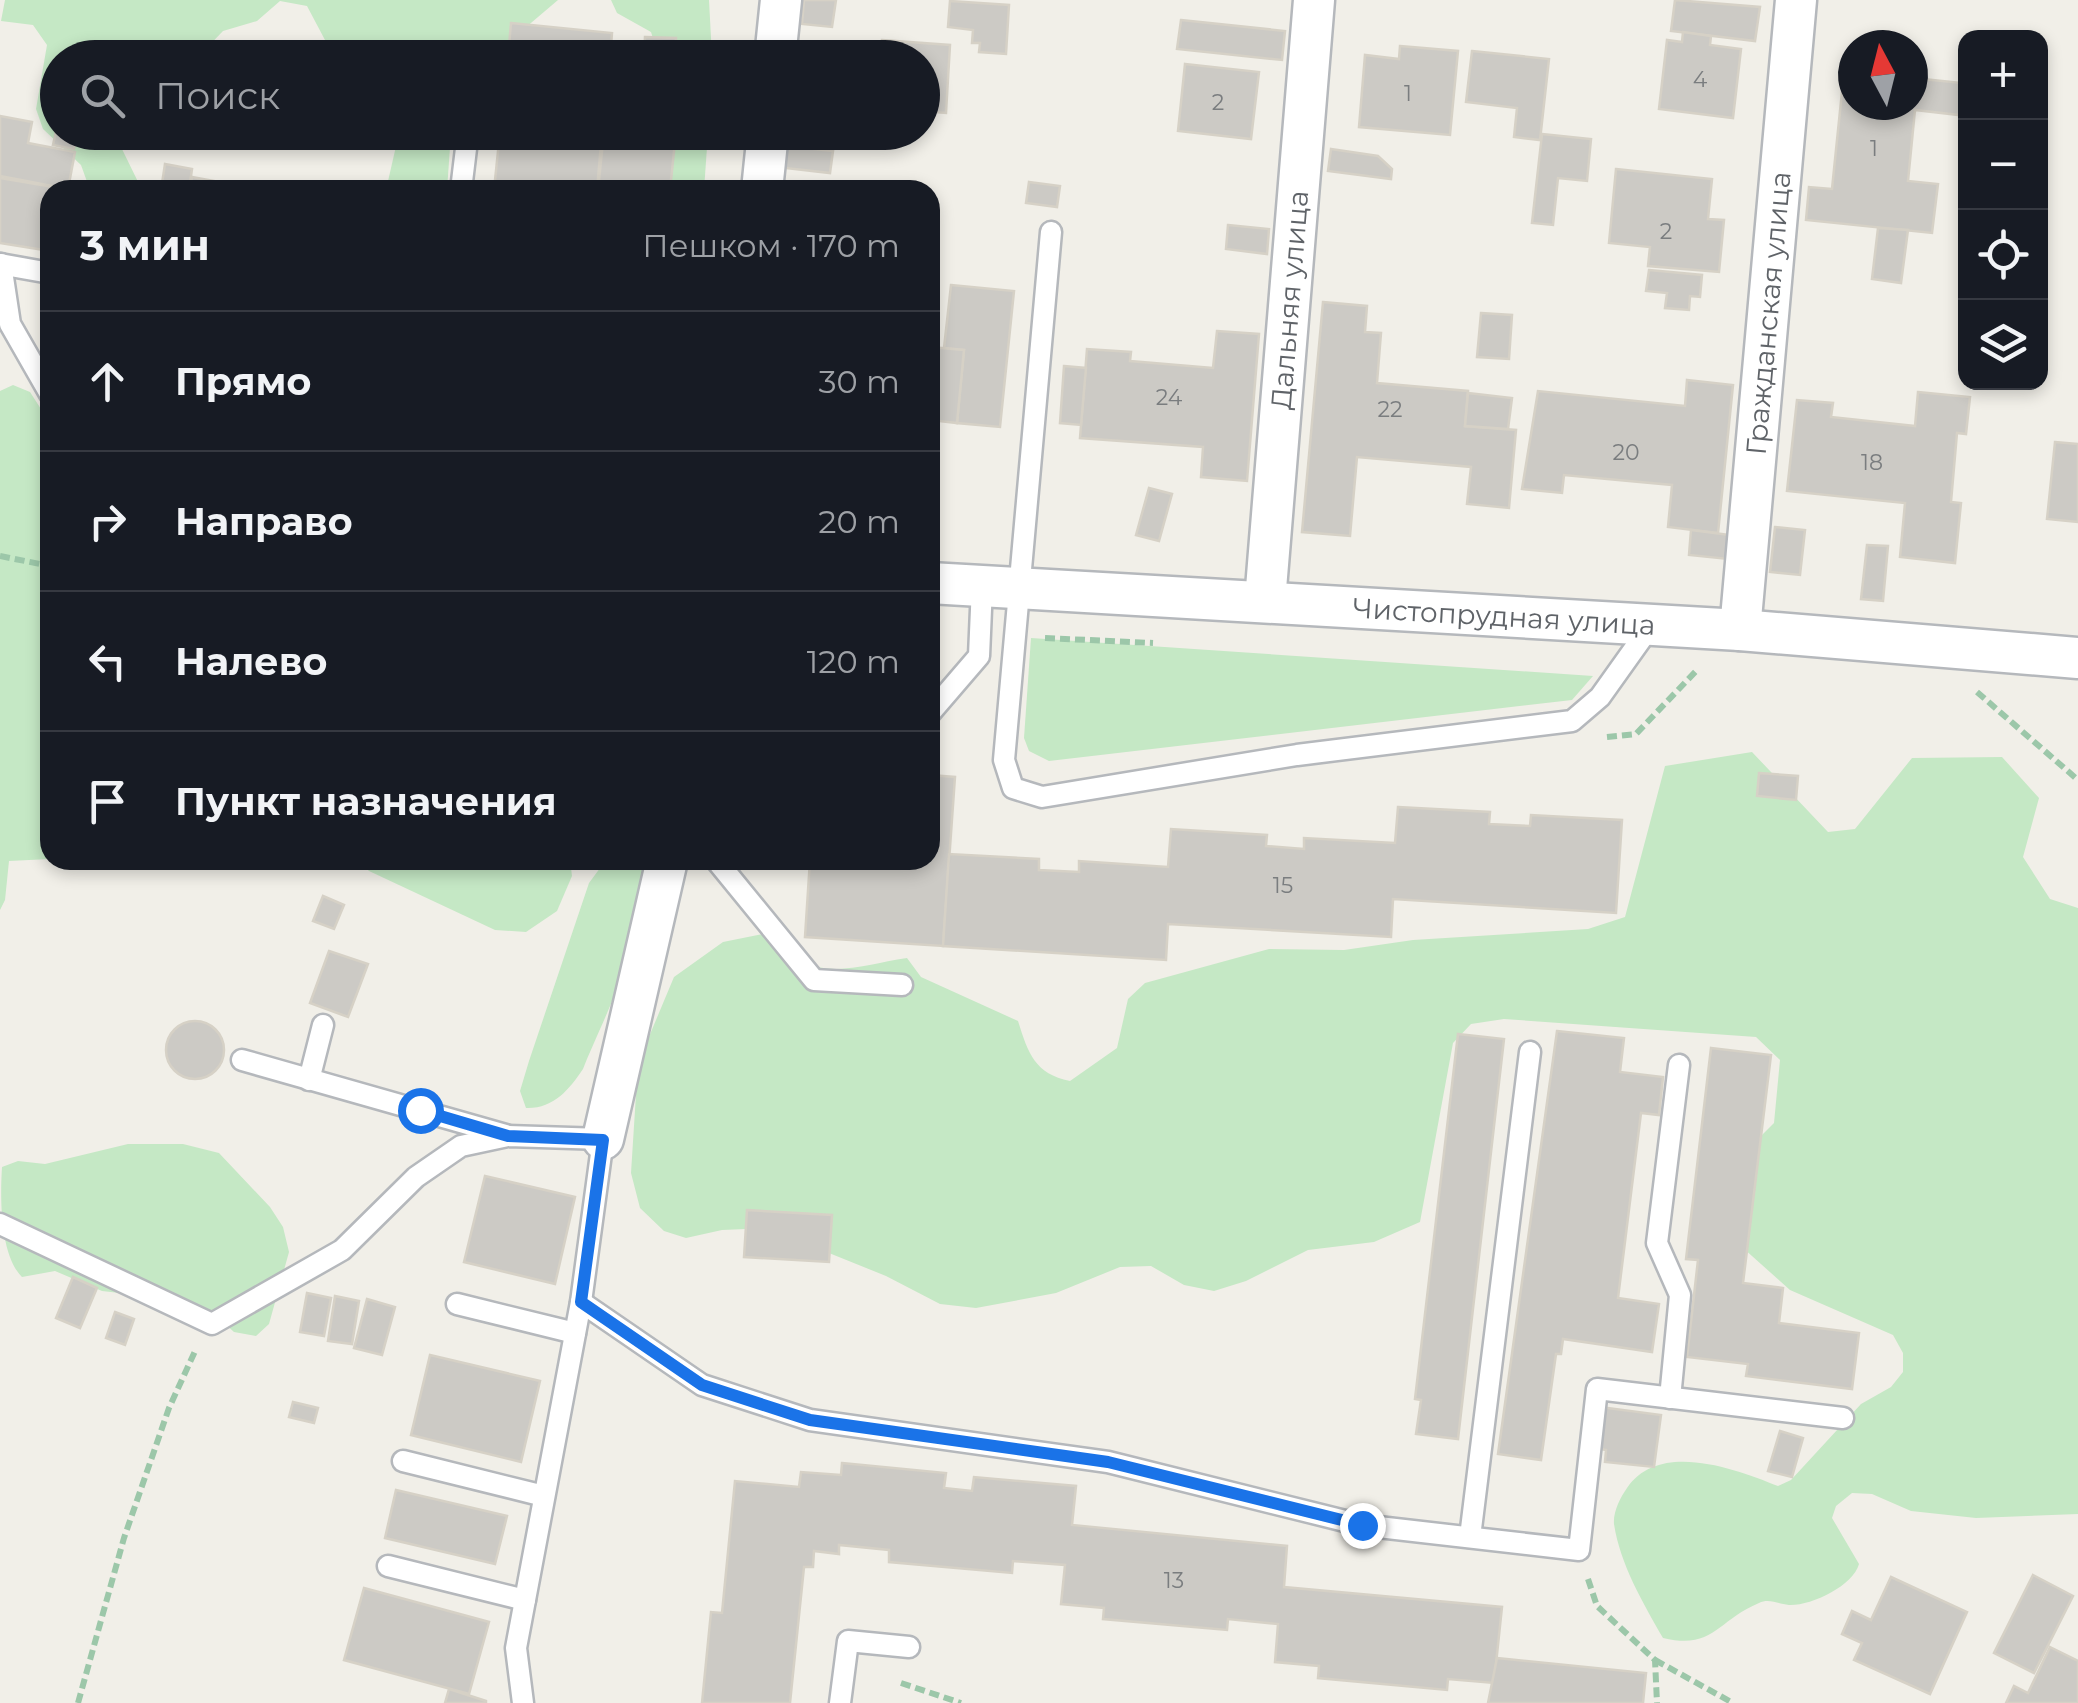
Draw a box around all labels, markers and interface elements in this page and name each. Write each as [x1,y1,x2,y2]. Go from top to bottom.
north arrow [1838,30,1928,120]
map controls [1958,30,2048,390]
button: + [1958,30,2048,120]
search box [40,40,940,150]
house number: 4 [1693,66,1708,93]
icon: search [75,68,130,123]
text: Поиск [155,72,280,119]
house number: 1 [1404,80,1412,107]
house number: 2 [1212,89,1224,116]
button: − [1958,120,2048,210]
house number: 1 [1870,135,1878,162]
street label: Гражданская улица [1739,170,1798,456]
street label: Дальняя улица [1264,189,1315,411]
button: locate [1958,210,2048,300]
house number: 2 [1660,218,1672,245]
text: 3 мин [80,219,210,271]
text: Пешком · 170 m [642,226,900,265]
button: layers [1958,300,2048,390]
icon: ahead [80,354,135,409]
text: Прямо [175,358,311,405]
text: 30 m [818,362,900,401]
house number: 24 [1156,384,1183,411]
house number: 22 [1378,396,1403,423]
house number: 20 [1612,439,1640,466]
house number: 18 [1861,449,1883,476]
icon: right [80,494,135,549]
text: Направо [175,498,353,545]
text: 20 m [818,502,900,541]
street label: Чистопрудная улица [1352,591,1656,642]
icon: left [80,634,135,689]
text: Налево [175,638,327,685]
text: 120 m [807,642,900,681]
icon: arrive [80,774,135,829]
text: Пункт назначения [175,778,557,825]
house number: 15 [1273,872,1293,899]
route start [398,1088,444,1134]
route end [1340,1503,1386,1549]
house number: 13 [1164,1567,1184,1594]

